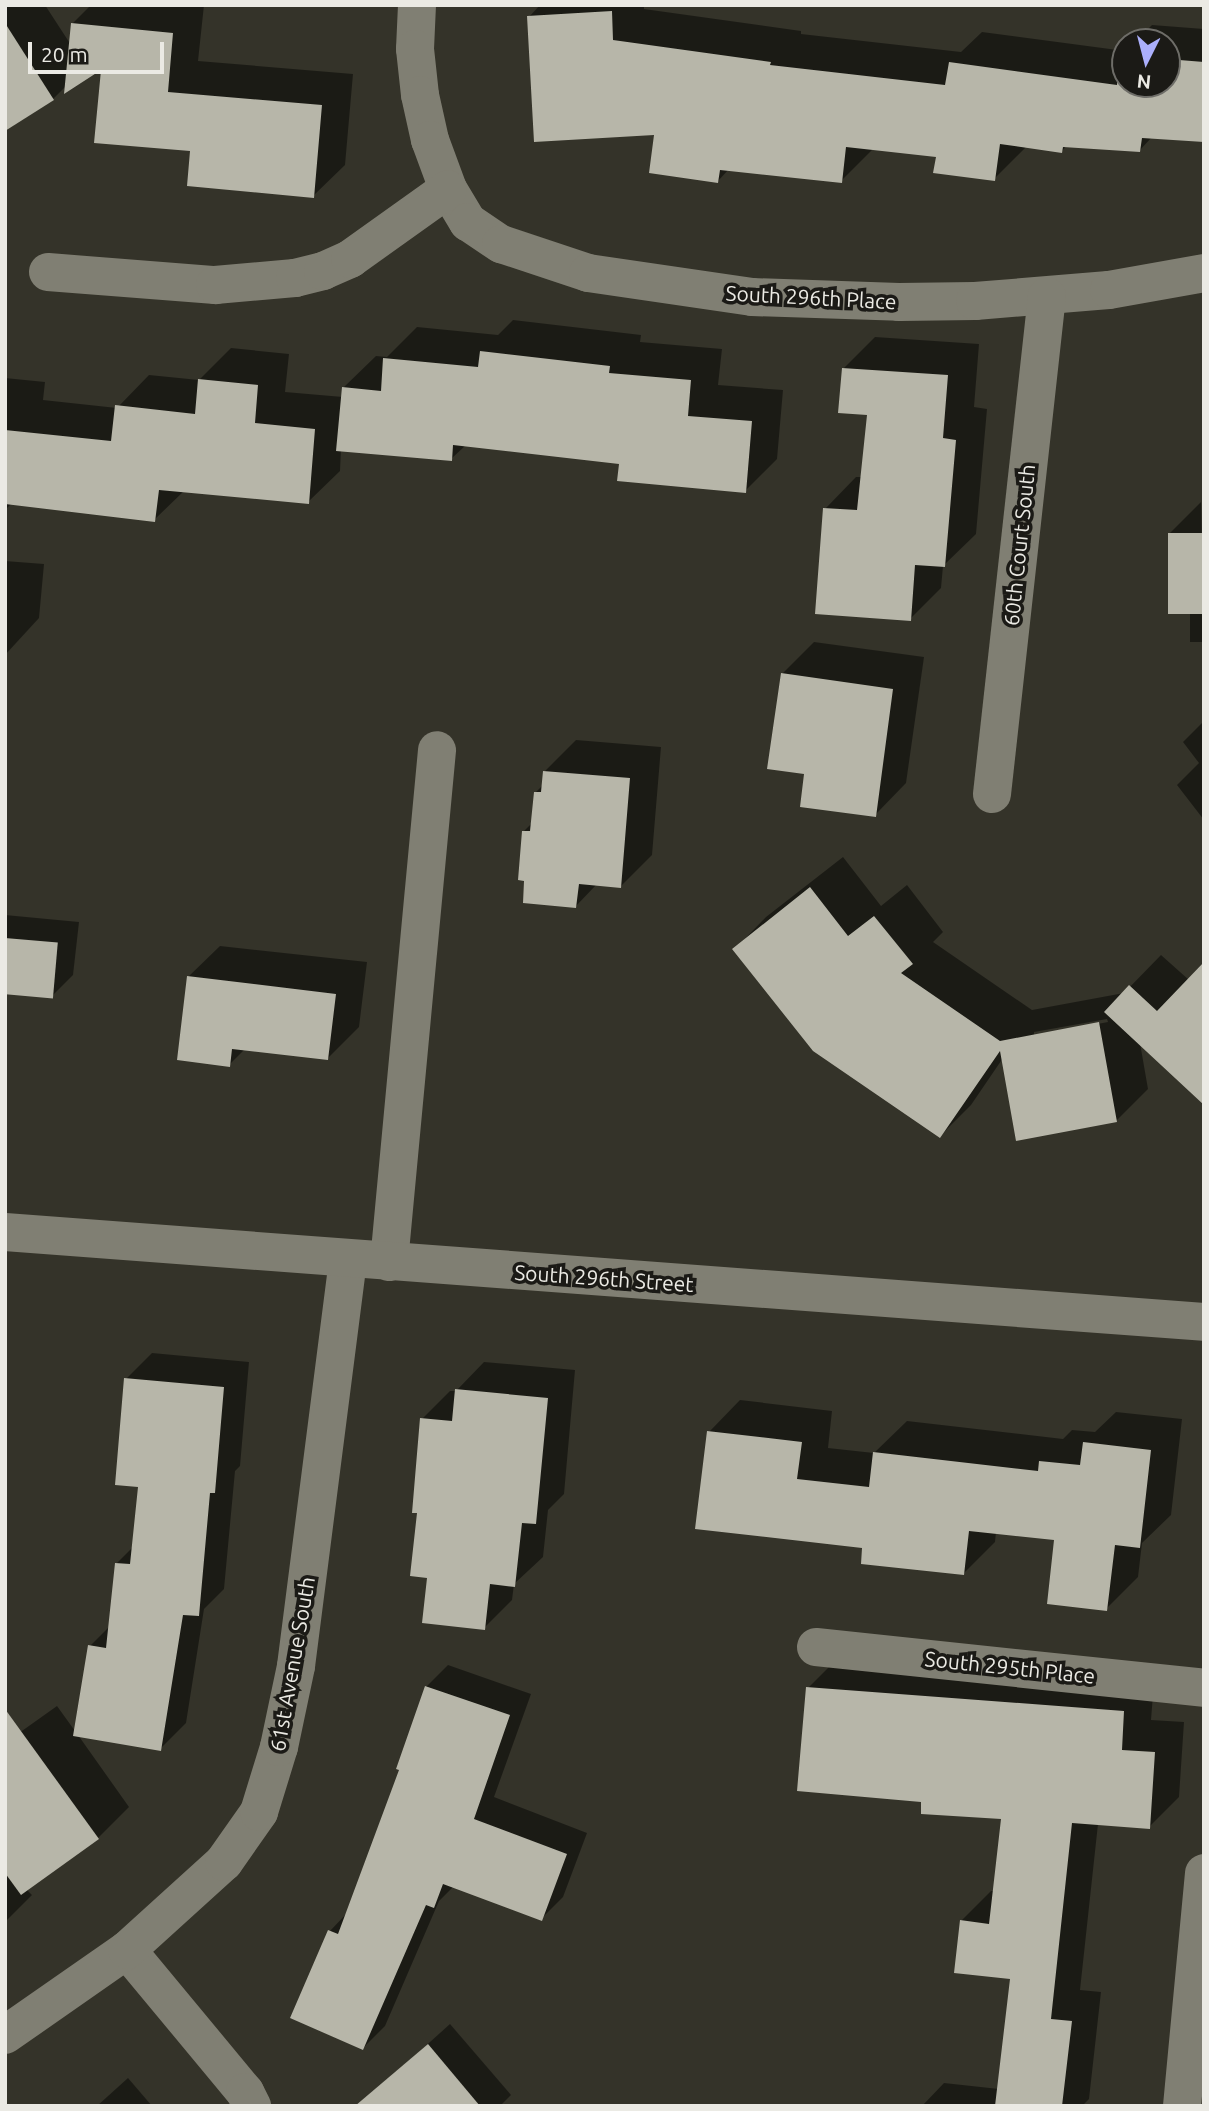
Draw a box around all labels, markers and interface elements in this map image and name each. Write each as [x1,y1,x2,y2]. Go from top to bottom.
scale bar [32,28,168,72]
north arrow [1111,28,1181,98]
text: 20 m [41,42,88,66]
text: N [1136,70,1152,94]
street label: South 296th Place [725,280,897,314]
street label: 60th Court South [998,463,1040,627]
street label: South 296th Street [514,1259,694,1297]
street label: 61st Avenue South [264,1575,320,1753]
street label: South 295th Place [924,1646,1096,1688]

